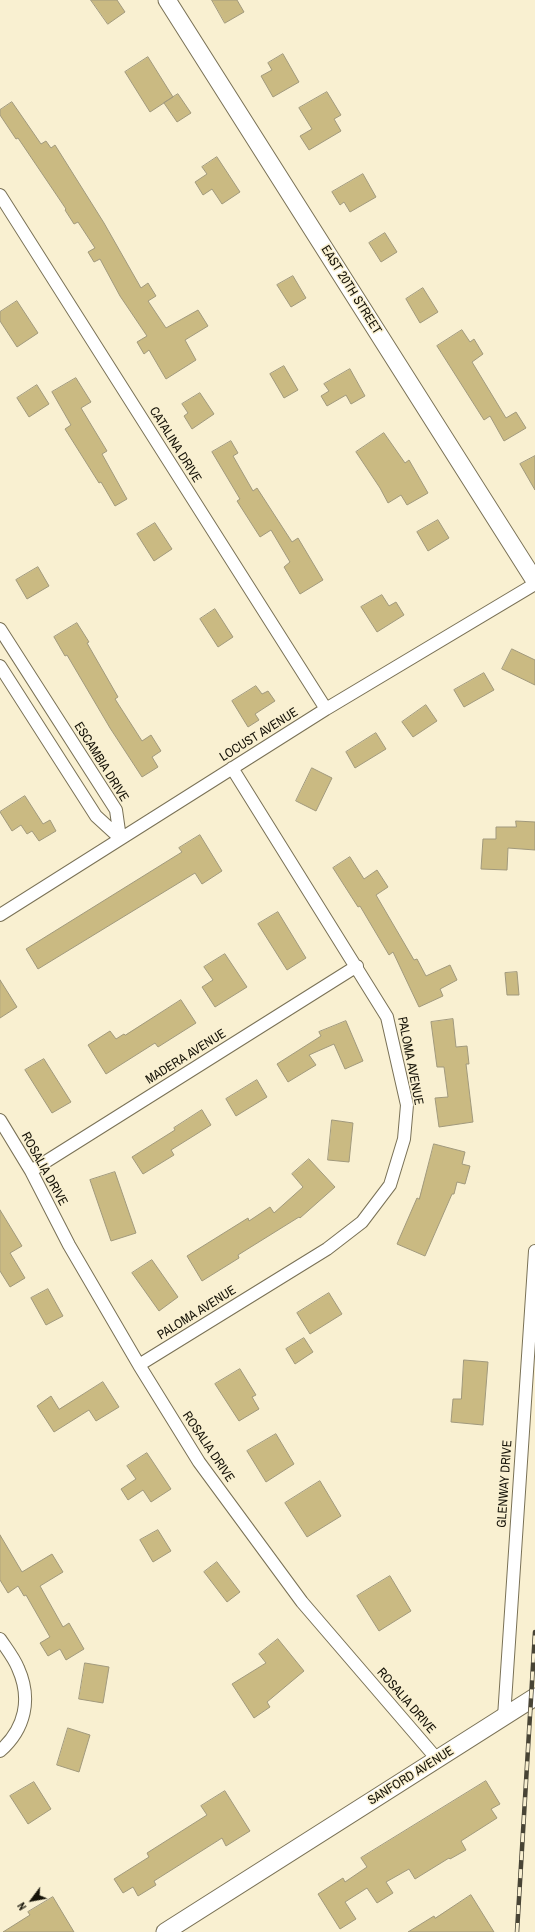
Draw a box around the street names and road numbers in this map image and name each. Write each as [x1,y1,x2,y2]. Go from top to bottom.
street label: EAST 20TH STREET [317,243,385,337]
street label: CATALINA DRIVE [146,404,204,486]
street label: LOCUST AVENUE [217,705,301,765]
street label: ESCAMBIA DRIVE [70,719,132,805]
street label: PALOMA AVENUE [394,1015,426,1107]
street label: MADERA AVENUE [143,1026,229,1088]
street label: ROSALIA DRIVE [17,1129,71,1209]
street label: PALOMA AVENUE [155,1283,239,1343]
street label: ROSALIA DRIVE [179,1409,237,1485]
street label: GLENWAY DRIVE [494,1440,516,1528]
street label: ROSALIA DRIVE [373,1665,439,1737]
street label: SANFORD AVENUE [365,1743,457,1809]

